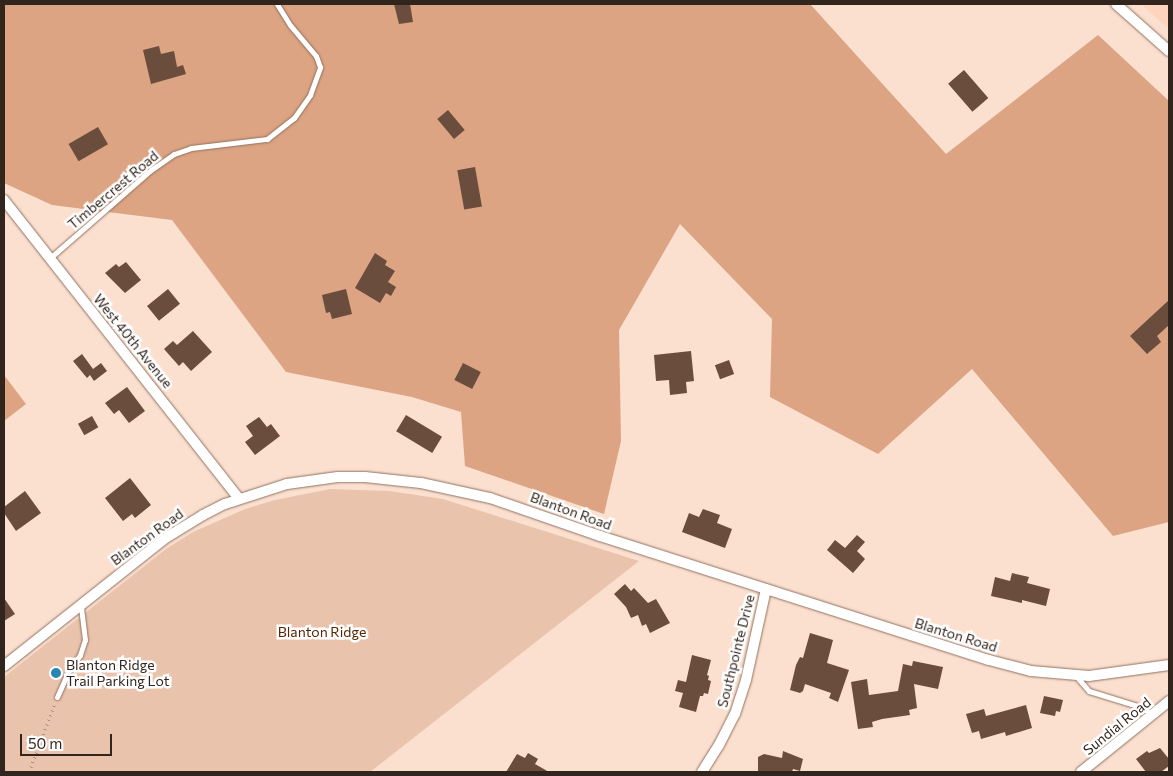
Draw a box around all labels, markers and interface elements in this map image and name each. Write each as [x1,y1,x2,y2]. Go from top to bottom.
street label: Timbercrest Road [64,147,162,233]
street label: West 40th Avenue [90,291,176,391]
street label: Blanton Road [528,489,614,533]
street label: Blanton Road [108,505,186,569]
street label: Southpointe Drive [714,593,758,709]
street label: Blanton Road [913,614,999,656]
park label: Blanton Ridge [278,624,366,640]
place label: Blanton Ridge Trail Parking Lot [66,657,170,690]
marker: Blanton Ridge Trail Parking Lot [50,667,62,679]
street label: Sundial Road [1080,694,1154,758]
scale bar [22,724,115,756]
text: 50 m [28,734,62,752]

